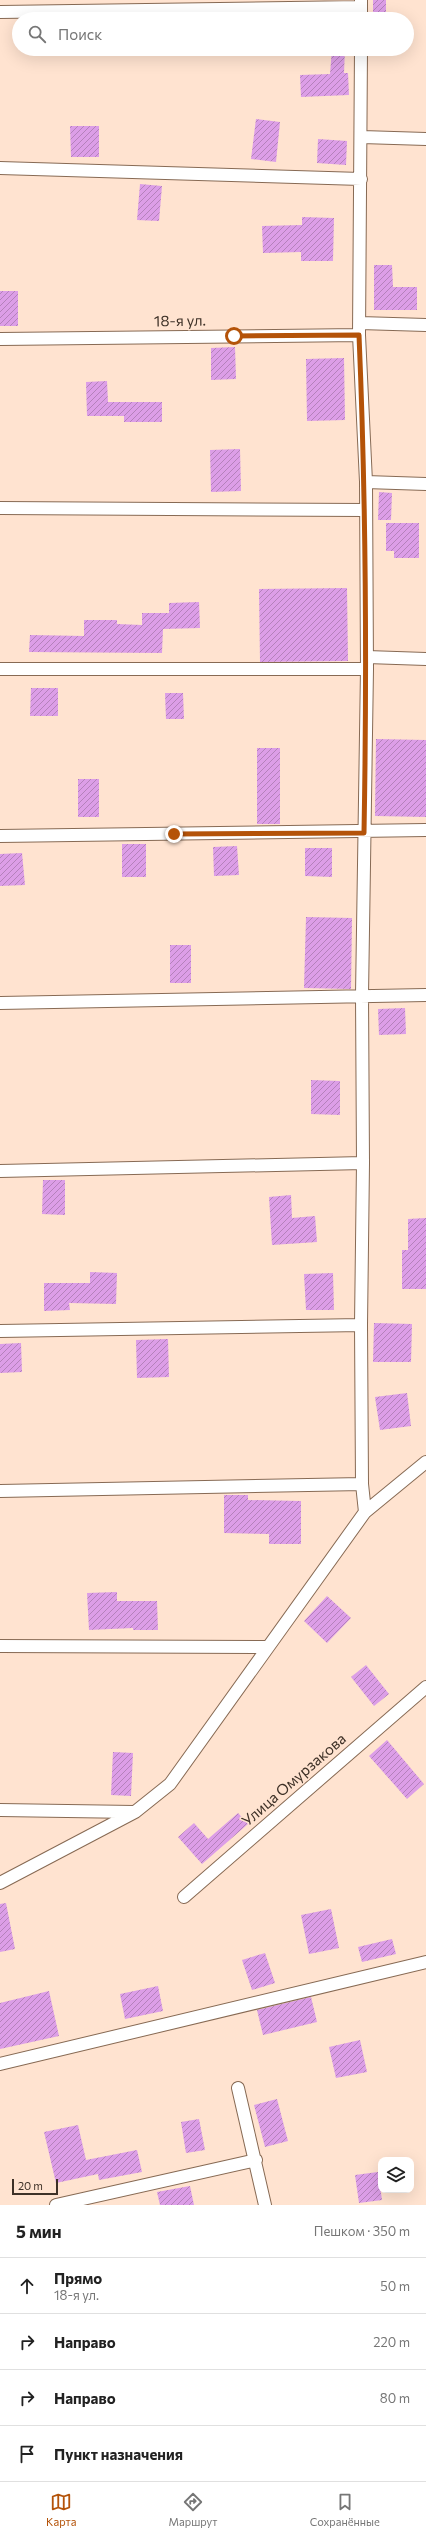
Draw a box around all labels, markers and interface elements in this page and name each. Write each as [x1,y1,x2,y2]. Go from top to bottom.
search box [12,12,414,56]
icon: search [26,23,48,45]
text: Поиск [58,25,102,43]
street label: 18-я ул. [154,311,206,329]
route start [225,327,243,345]
route end [165,825,183,843]
street label: Улица Омурзакова [238,1729,349,1829]
map controls [378,2157,414,2193]
button: layers [378,2157,414,2193]
scale bar [12,2177,58,2196]
text: 20 m [18,2179,43,2192]
text: 5 мин [16,2221,62,2242]
text: Пешком · 350 m [314,2223,410,2239]
text: Прямо [54,2269,102,2287]
icon: ahead [16,2275,38,2297]
text: 50 m [380,2278,410,2294]
text: 18-я ул. [54,2287,99,2303]
icon: right [16,2331,38,2353]
text: Направо [54,2333,116,2351]
text: 220 m [373,2334,410,2350]
icon: right [16,2387,38,2409]
text: Направо [54,2389,116,2407]
text: 80 m [380,2390,410,2406]
icon: arrive [16,2443,38,2465]
text: Пункт назначения [54,2445,183,2463]
tab: Карта [46,2491,76,2528]
tab: Маршрут [169,2491,217,2528]
tab: Сохранённые [310,2491,380,2528]

